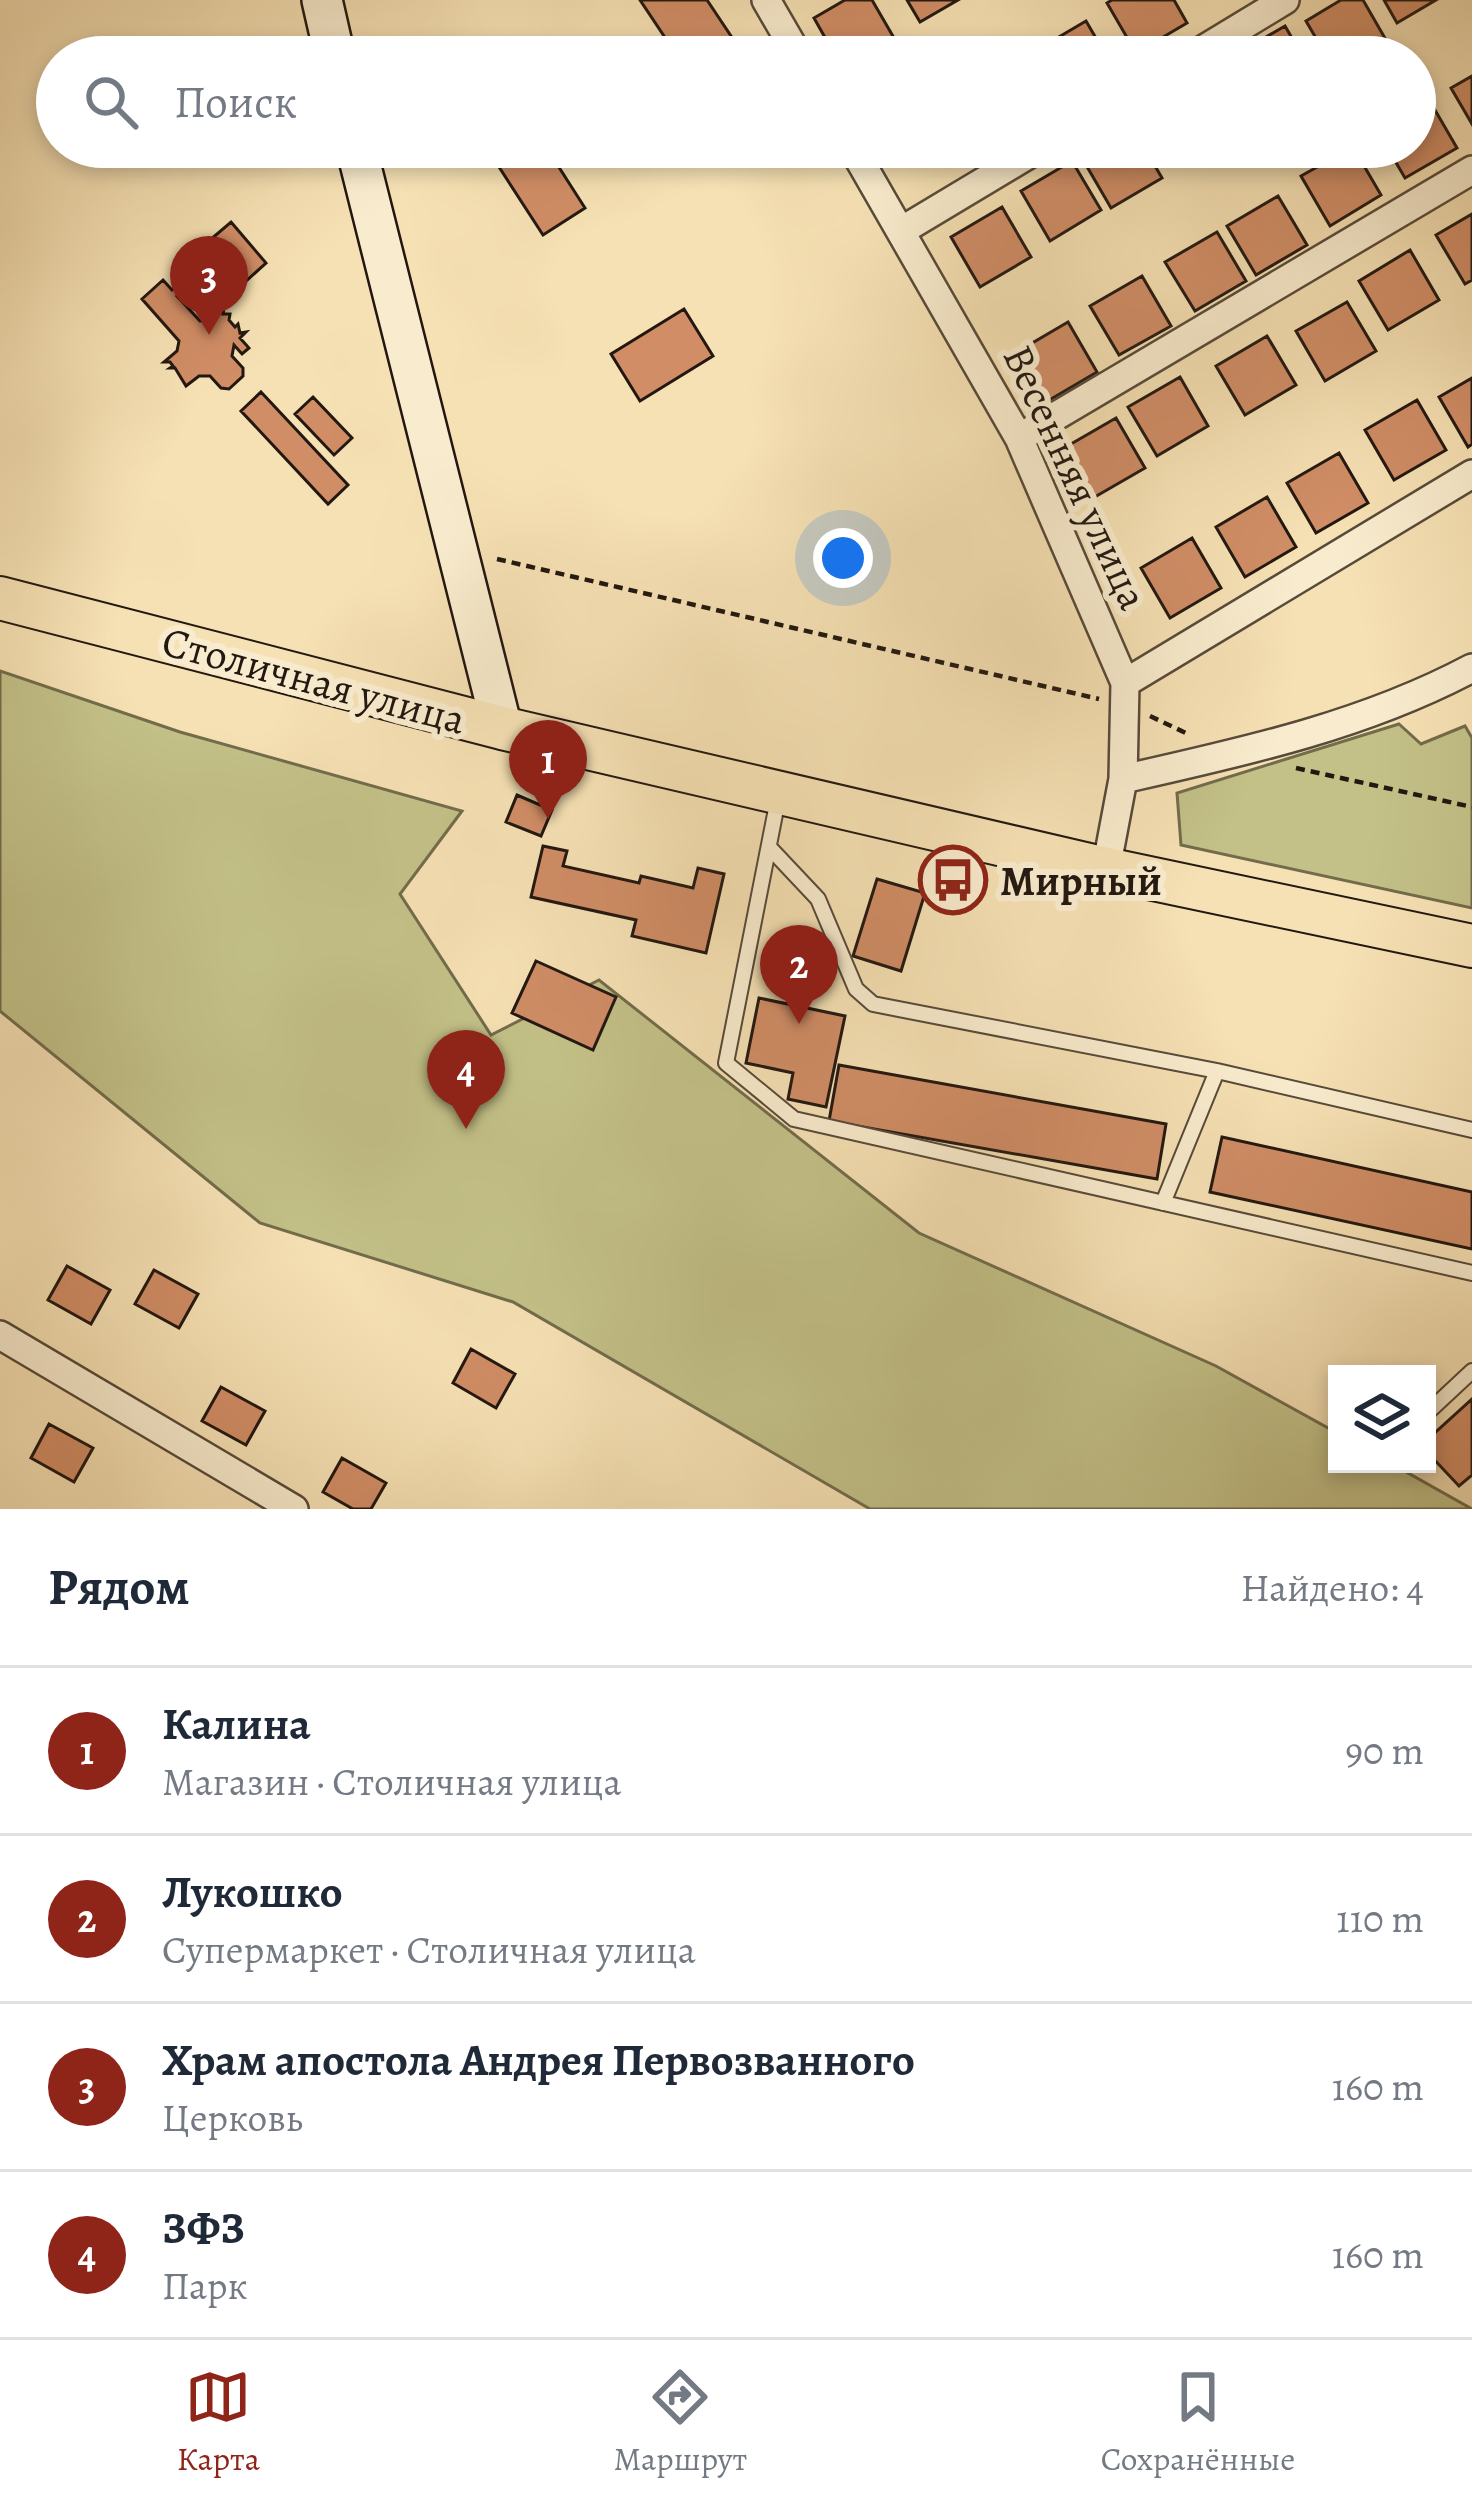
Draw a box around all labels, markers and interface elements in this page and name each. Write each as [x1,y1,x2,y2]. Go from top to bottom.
search box [36,36,1436,168]
icon: search [78,69,144,135]
text: Поиск [174,71,297,133]
pin: 3 [170,236,248,335]
street label: Весенняя улица [990,336,1162,619]
your location [813,528,873,588]
street label: Столичная улица [156,612,472,748]
pin: 1 [509,720,587,819]
bus stop icon: Мирный [918,845,988,915]
place label: Мирный [1000,852,1162,909]
pin: 2 [760,925,838,1024]
pin: 4 [427,1030,505,1129]
map controls [1328,1365,1436,1473]
button: layers [1328,1365,1436,1473]
text: Рядом [48,1552,190,1622]
text: Найдено: 4 [1241,1561,1424,1614]
text: Калина [162,1693,311,1755]
text: 1 [80,1724,94,1777]
text: 90 m [1345,1724,1424,1777]
text: Магазин · Столичная улица [162,1755,622,1808]
text: Лукошко [162,1861,343,1923]
text: 2 [78,1892,96,1945]
text: 110 m [1336,1892,1424,1945]
text: Супермаркет · Столичная улица [162,1923,696,1976]
text: Храм апостола Андрея Первозванного [162,2029,915,2091]
text: 3 [79,2060,95,2113]
text: 160 m [1332,2060,1424,2113]
text: Церковь [162,2091,303,2144]
text: ЗФЗ [162,2197,245,2259]
text: 4 [78,2228,96,2281]
text: 160 m [1332,2228,1424,2281]
text: Парк [162,2259,248,2312]
tab: Карта [177,2364,260,2481]
tab: Маршрут [613,2364,747,2481]
tab: Сохранённые [1101,2364,1295,2481]

